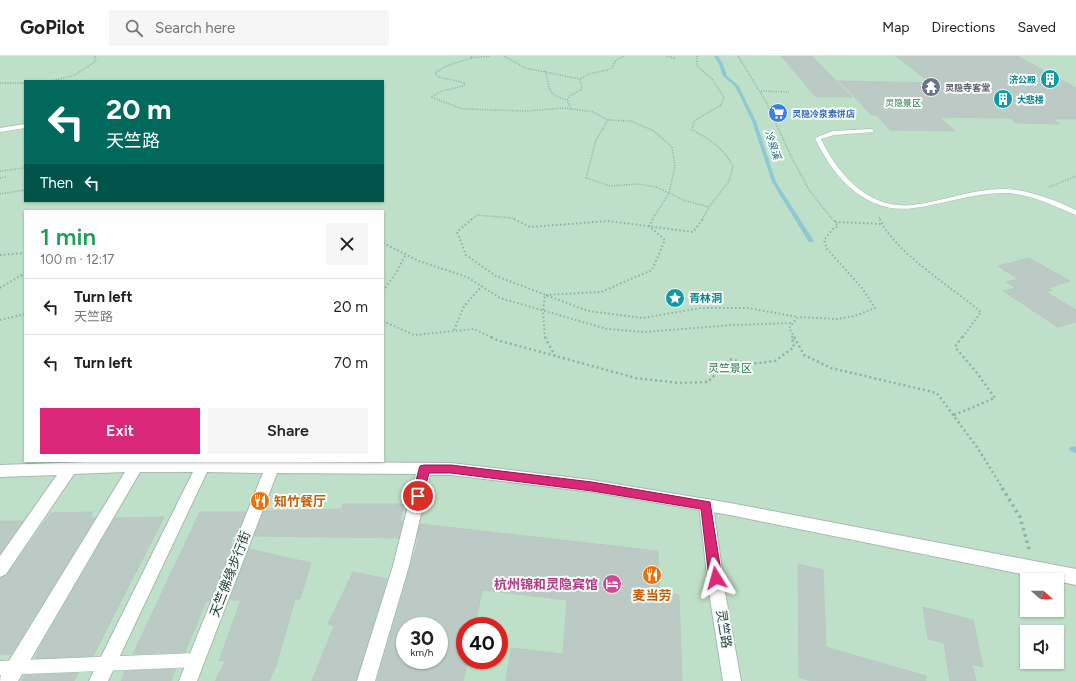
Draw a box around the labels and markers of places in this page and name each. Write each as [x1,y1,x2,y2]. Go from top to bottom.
building icon: 济公殿 [1039,68,1061,90]
place label: 济公殿 [1009,74,1036,85]
temple icon: 灵隐寺客堂 [920,76,942,98]
place label: 灵隐寺客堂 [945,82,990,93]
building icon: 大悲楼 [992,88,1014,110]
place label: 大悲楼 [1017,94,1044,105]
supermarket icon: 灵隐冷泉素饼店 [767,102,789,124]
place label: 灵隐冷泉素饼店 [792,108,855,119]
place icon: 青林洞 [664,287,686,309]
place label: 青林洞 [689,292,722,305]
pin [401,479,435,513]
restaurant icon: 知竹餐厅 [249,490,271,512]
place label: 知竹餐厅 [274,494,326,509]
restaurant icon: 麦当劳 [641,564,663,586]
hotel icon: 杭州锦和灵隐宾馆 [601,573,623,595]
place label: 杭州锦和灵隐宾馆 [494,577,598,592]
place label: 麦当劳 [632,588,672,603]

